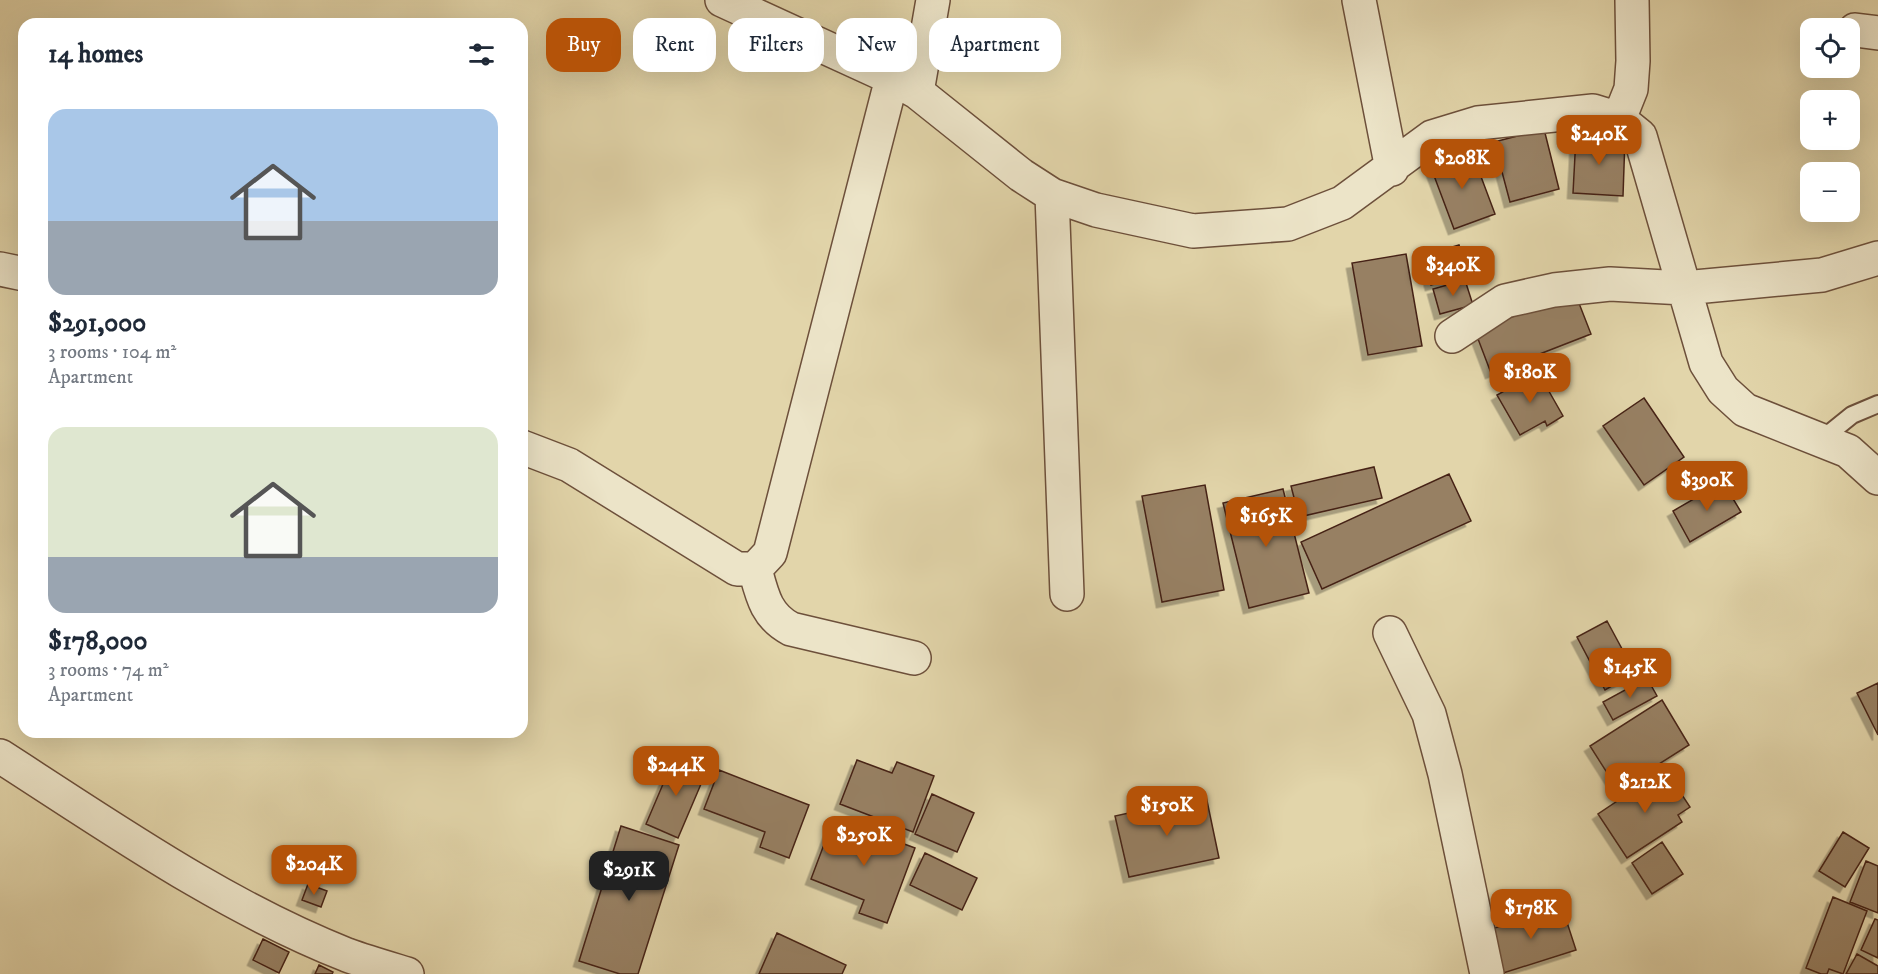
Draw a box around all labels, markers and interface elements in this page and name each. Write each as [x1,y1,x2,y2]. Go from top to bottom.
chip: Buy [546,18,621,72]
chip: Rent [633,18,716,72]
chip: Filters [728,18,824,72]
chip: New [836,18,917,72]
chip: Apartment [929,18,1061,72]
map controls [1800,18,1860,222]
button: locate [1800,18,1860,78]
text: 14 homes [48,38,143,71]
icon: filters [465,38,498,71]
button: + [1800,90,1860,150]
pin: $240K [1557,115,1641,166]
text: $240K [1570,122,1628,147]
pin: $208K [1420,139,1504,190]
text: $208K [1434,146,1490,171]
icon: home [219,148,327,256]
button: − [1800,162,1860,222]
pin: $340K [1411,246,1495,297]
text: $340K [1426,253,1480,278]
text: $291,000 [48,307,146,340]
text: 3 rooms · 104 m² [48,340,176,365]
pin: $180K [1488,353,1572,404]
text: $180K [1503,360,1557,385]
text: Apartment [48,365,133,390]
pin: $390K [1665,461,1749,512]
icon: home [219,466,327,574]
text: $390K [1680,468,1734,493]
pin: $165K [1224,497,1308,548]
text: $165K [1240,504,1292,529]
text: $178,000 [48,625,147,658]
pin: $145K [1588,648,1672,699]
text: $145K [1603,655,1657,680]
text: 3 rooms · 74 m² [48,658,169,683]
text: Apartment [48,683,133,708]
pin: $244K [634,746,718,797]
text: $244K [647,753,705,778]
pin: $212K [1603,763,1687,814]
text: $212K [1619,770,1671,795]
pin: $150K [1125,786,1209,837]
text: $150K [1141,793,1193,818]
pin: $250K [822,816,906,867]
text: $250K [836,823,892,848]
pin: $204K [272,845,356,896]
pin: $291K [587,851,671,902]
text: $204K [285,852,343,877]
text: $291K [603,858,655,883]
pin: $178K [1489,889,1573,940]
text: $178K [1505,896,1557,921]

